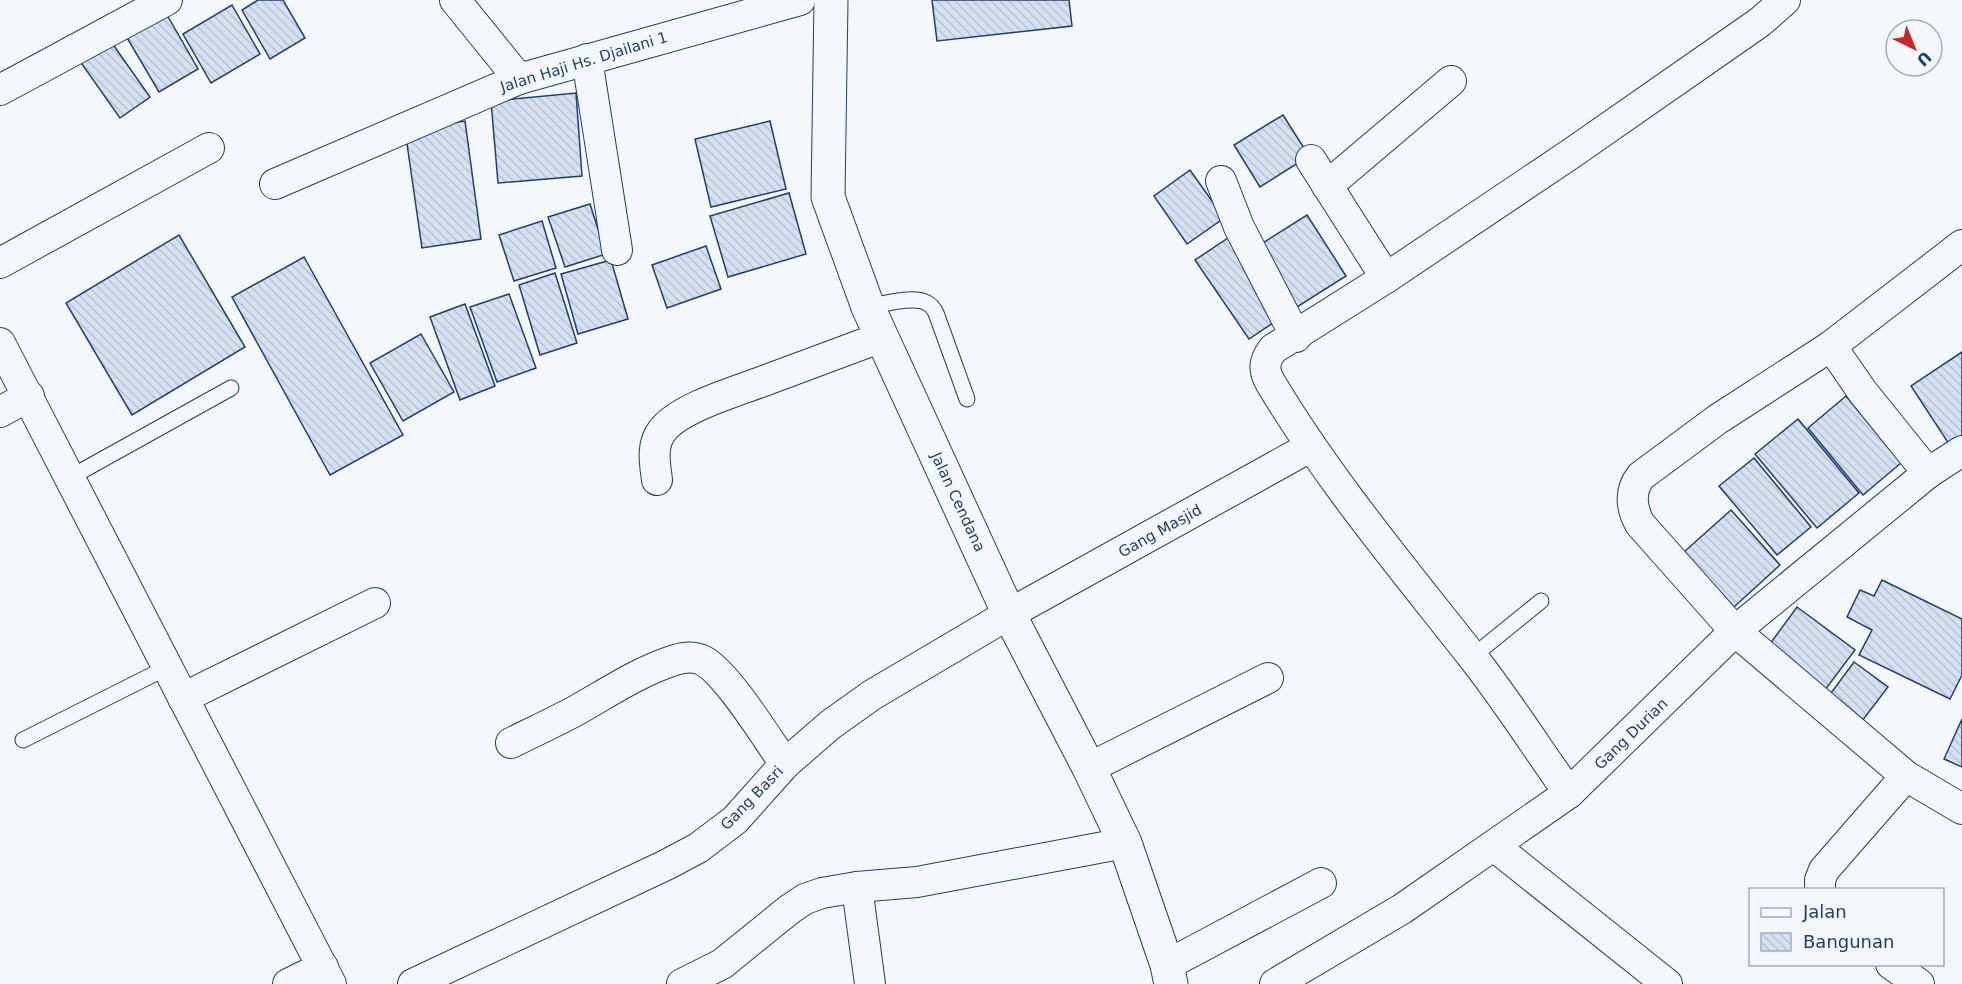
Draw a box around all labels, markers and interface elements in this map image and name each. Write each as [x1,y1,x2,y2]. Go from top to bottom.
north arrow [1884,18,1944,78]
street label: Jalan Haji Hs. Djailani 1 [497,28,670,96]
text: U [1913,47,1935,70]
street label: Jalan Cendana [927,448,989,555]
street label: Gang Masjid [1115,501,1205,561]
street label: Gang Durian [1591,695,1671,773]
street label: Gang Basri [717,762,787,834]
legend [1749,888,1944,966]
text: Jalan [1802,901,1847,922]
text: Bangunan [1803,931,1894,952]

